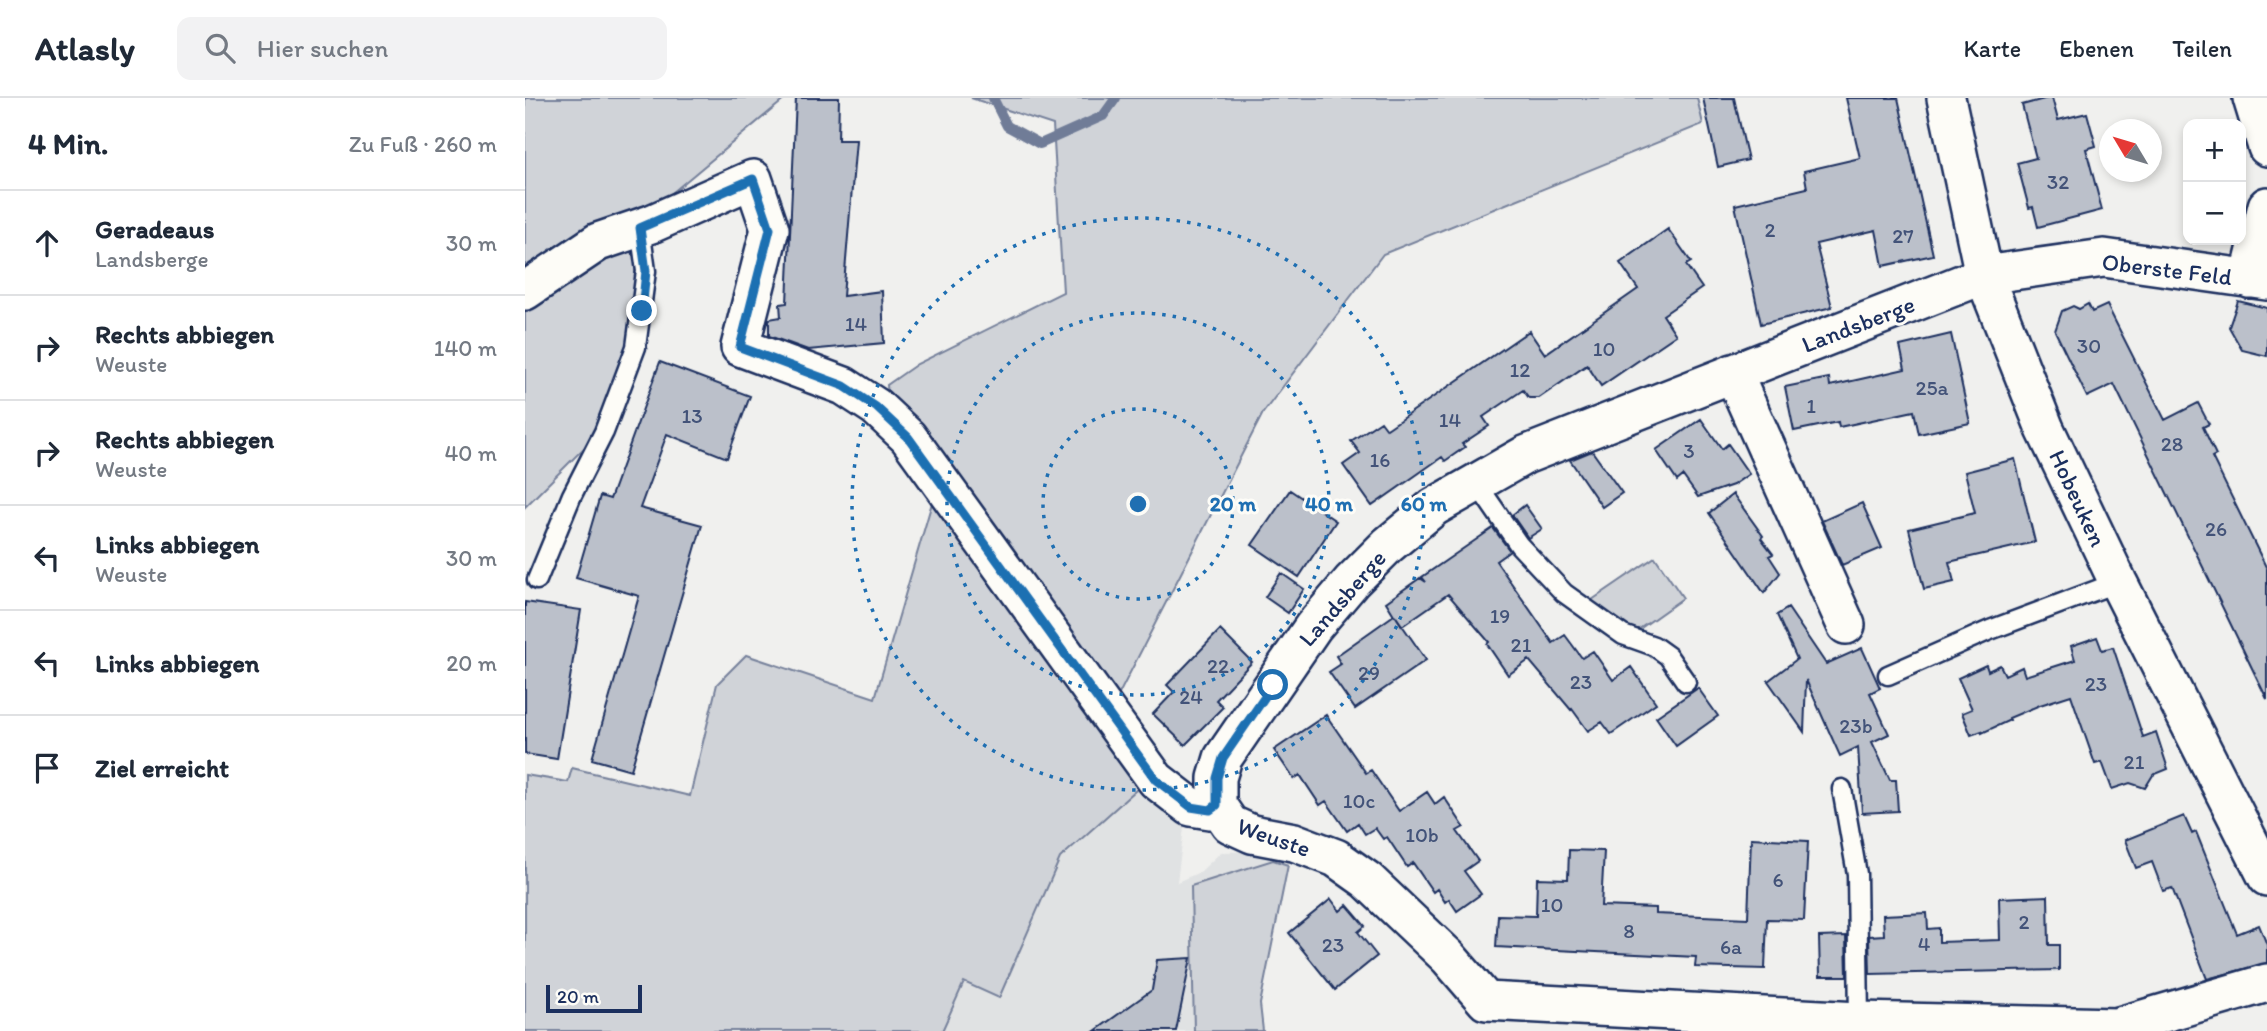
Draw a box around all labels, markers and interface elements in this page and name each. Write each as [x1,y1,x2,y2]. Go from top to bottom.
search box [177,17,667,80]
text: Atlasly [35,29,135,68]
icon: search [201,29,239,67]
text: Hier suchen [257,32,388,64]
text: Karte [1963,34,2021,63]
text: Ebenen [2059,34,2134,63]
text: Teilen [2172,34,2232,63]
north arrow [2099,119,2162,182]
map controls [2183,119,2246,245]
button: + [2183,119,2246,182]
text: 4 Min. [28,125,108,162]
text: Zu Fuß · 260 m [349,130,497,158]
house number: 32 [2047,169,2069,194]
button: − [2183,182,2246,245]
text: Geradeaus [95,213,214,245]
house number: 2 [1764,217,1776,242]
house number: 27 [1892,223,1914,248]
icon: ahead [28,224,66,262]
text: 30 m [446,229,497,257]
text: Landsberge [95,245,209,273]
street label: Oberste Feld [2100,247,2234,291]
street label: Landsberge [1797,289,1919,359]
route end [626,295,657,326]
house number: 14 [845,311,868,336]
text: Rechts abbiegen [95,318,274,350]
icon: right [28,329,66,367]
house number: 30 [2077,333,2101,358]
text: 140 m [434,334,497,362]
house number: 10 [1593,336,1615,361]
text: Weuste [95,350,167,378]
house number: 12 [1510,357,1530,382]
house number: 25a [1915,375,1949,400]
house number: 1 [1806,393,1816,418]
house number: 13 [681,403,703,428]
house number: 14 [1439,407,1462,432]
text: Rechts abbiegen [95,423,274,455]
house number: 28 [2161,431,2183,456]
icon: right [28,434,66,472]
house number: 3 [1683,438,1695,463]
text: 40 m [444,439,497,467]
street label: Hobeuken [2043,445,2113,551]
house number: 16 [1370,447,1390,472]
text: Weuste [95,455,167,483]
text: 20 m [1210,491,1257,516]
text: 40 m [1305,491,1353,516]
text: 60 m [1401,491,1448,516]
centre of rings [1126,492,1150,516]
house number: 26 [2205,516,2227,541]
text: Links abbiegen [95,528,260,560]
icon: left [28,539,66,577]
text: 30 m [446,544,497,572]
street label: Landsberge [1292,544,1392,652]
text: Weuste [95,560,167,588]
house number: 19 [1490,603,1510,628]
house number: 21 [1511,632,1532,657]
icon: left [28,644,66,682]
text: Links abbiegen [95,647,260,679]
text: 20 m [446,649,497,677]
house number: 22 [1207,653,1229,678]
house number: 29 [1358,660,1380,685]
route start [1257,669,1288,700]
house number: 23 [1570,669,1592,694]
house number: 23 [2085,671,2107,696]
house number: 24 [1179,684,1203,709]
house number: 23b [1839,713,1873,738]
icon: arrive [28,749,66,787]
house number: 21 [2124,749,2145,774]
text: Ziel erreicht [95,752,229,784]
house number: 10c [1343,788,1375,813]
street label: Weuste [1234,811,1314,863]
house number: 10b [1405,822,1439,847]
house number: 6 [1772,867,1784,892]
house number: 10 [1541,892,1563,917]
house number: 2 [2018,909,2030,934]
house number: 8 [1623,918,1635,943]
house number: 4 [1918,931,1931,956]
house number: 23 [1322,932,1344,957]
house number: 6a [1720,934,1742,959]
scale bar [546,982,642,1014]
text: 20 m [557,985,599,1008]

